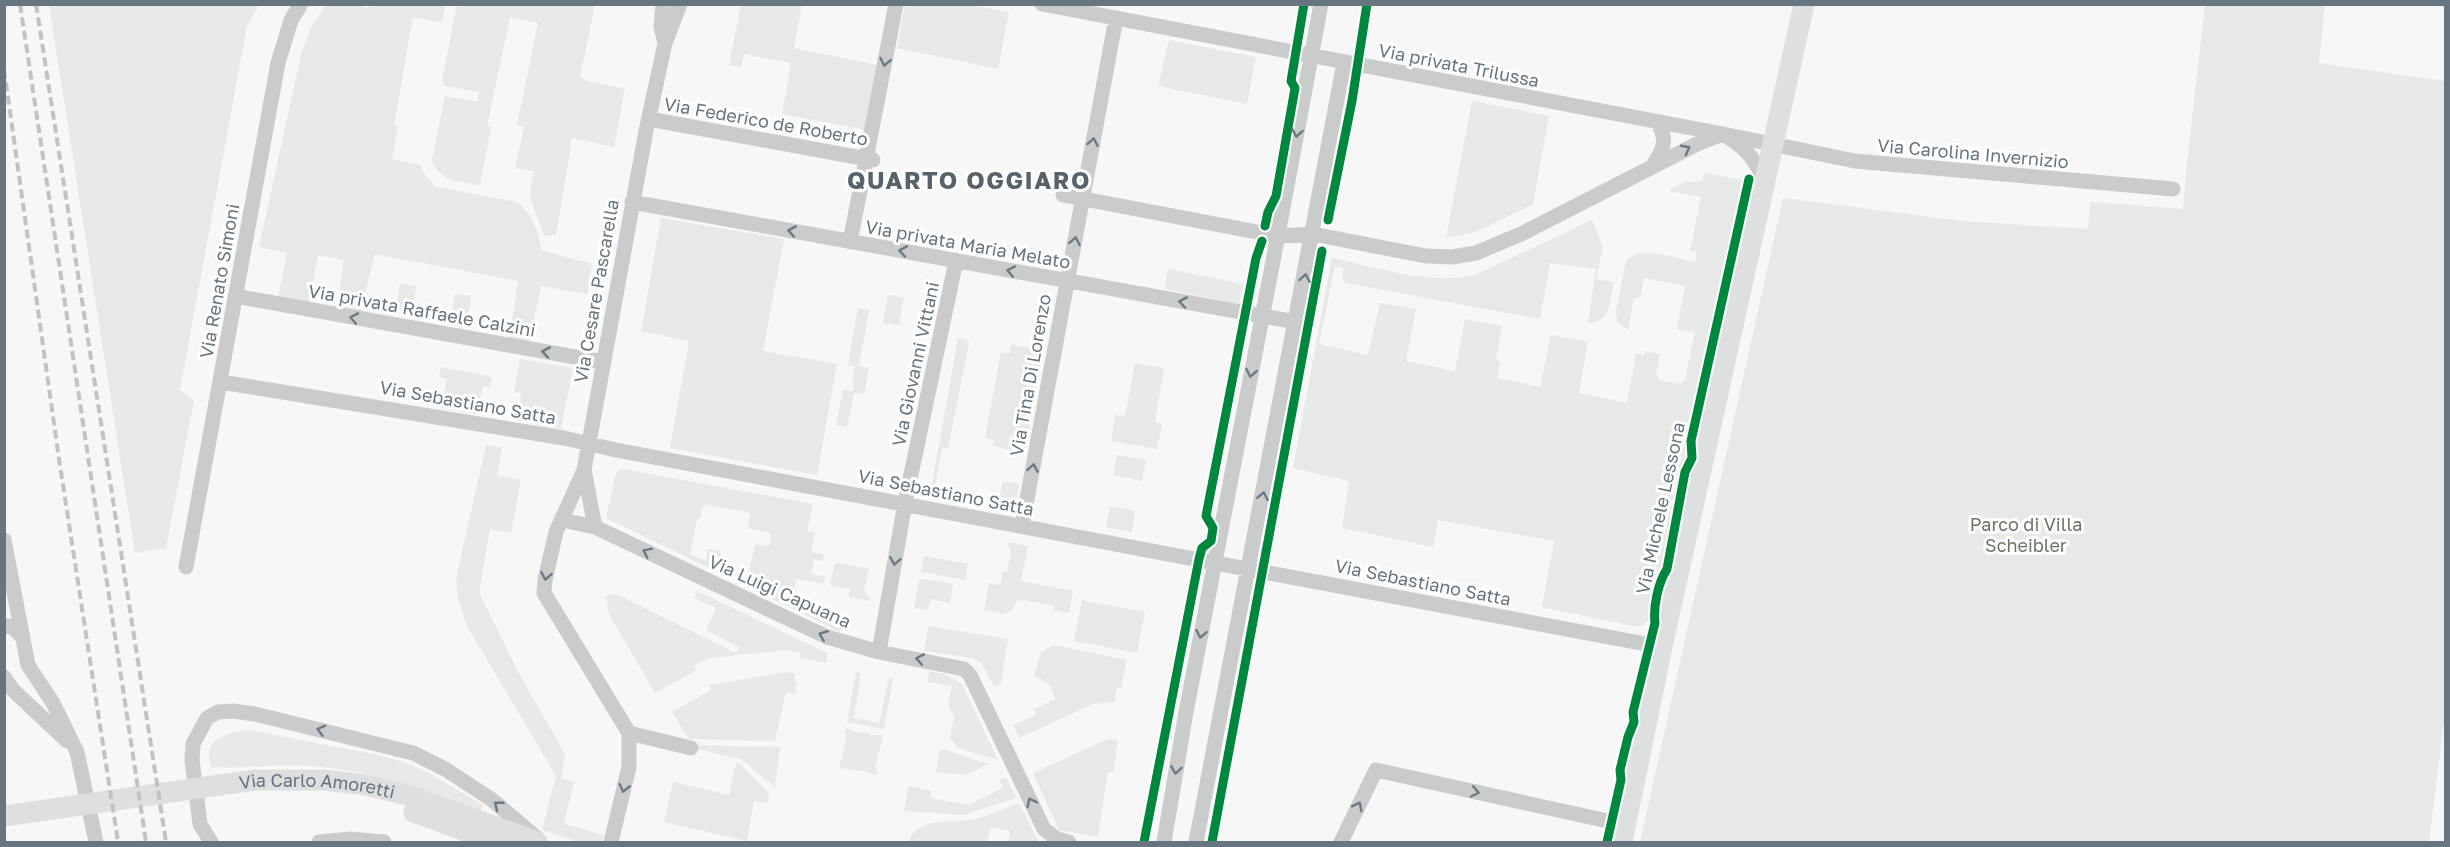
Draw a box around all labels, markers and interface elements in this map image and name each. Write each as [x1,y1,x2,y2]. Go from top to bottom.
street label: Via privata Trilussa [1377,39,1541,91]
one-way arrow [879,57,892,67]
street label: Via Federico de Roberto [662,92,870,150]
one-way arrow [1291,127,1304,137]
street label: Via Carolina Invernizio [1876,134,2070,172]
one-way arrow [1086,137,1099,147]
one-way arrow [1680,145,1691,157]
district label: QUARTO OGGIARO [847,165,1091,194]
street label: Via Cesare Pascarella [569,198,623,384]
street label: Via Renato Simoni [195,202,243,360]
street label: Via privata Maria Melato [864,215,1072,273]
one-way arrow [788,225,798,238]
one-way arrow [1068,236,1081,246]
one-way arrow [898,245,908,258]
one-way arrow [1007,265,1017,278]
one-way arrow [1298,274,1310,283]
street label: Via privata Raffaele Calzini [307,279,537,341]
street label: Via Giovanni Vittani [887,280,943,448]
street label: Via Tina Di Lorenzo [1005,292,1055,458]
one-way arrow [1178,296,1188,309]
one-way arrow [349,312,359,325]
one-way arrow [541,346,550,358]
one-way arrow [1245,368,1258,378]
street label: Via Sebastiano Satta [378,376,558,428]
street label: Via Michele Lessona [1631,420,1689,596]
street label: Via Sebastiano Satta [856,464,1036,520]
one-way arrow [1026,464,1039,474]
one-way arrow [1256,491,1269,501]
park label: Parco di Villa Scheibler [1970,513,2082,556]
one-way arrow [643,547,654,559]
street label: Via Luigi Capuana [705,550,855,632]
street label: Via Sebastiano Satta [1333,554,1513,610]
one-way arrow [889,555,902,565]
one-way arrow [540,570,553,580]
one-way arrow [1195,628,1208,638]
one-way arrow [818,630,829,643]
one-way arrow [915,653,925,666]
one-way arrow [316,724,326,737]
one-way arrow [1170,764,1183,774]
street label: Via Carlo Amoretti [237,769,397,803]
one-way arrow [618,783,631,793]
one-way arrow [1470,785,1480,798]
one-way arrow [1027,798,1039,809]
one-way arrow [494,801,505,812]
one-way arrow [1351,802,1362,813]

